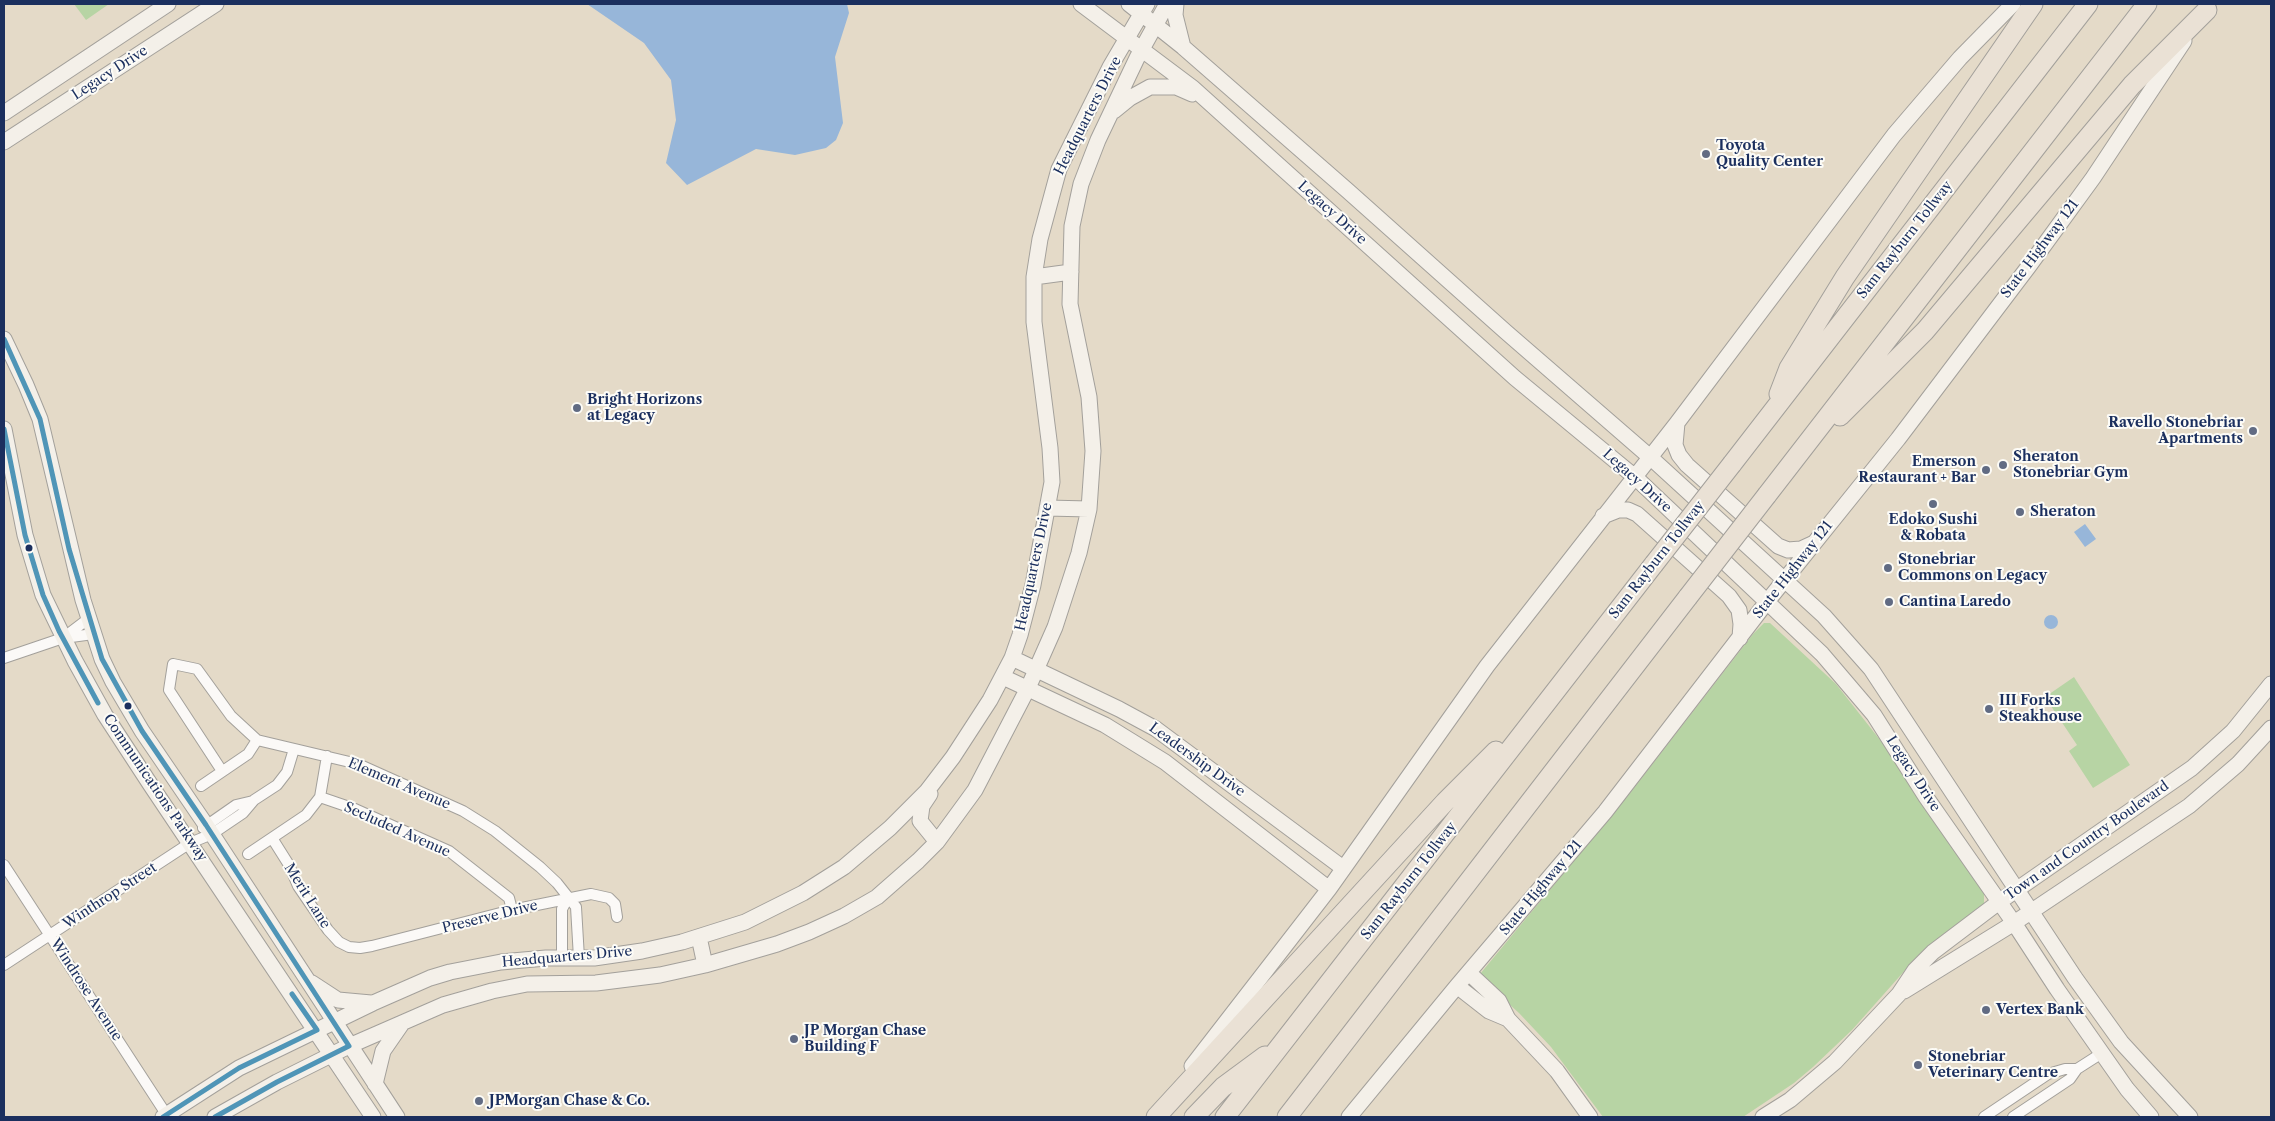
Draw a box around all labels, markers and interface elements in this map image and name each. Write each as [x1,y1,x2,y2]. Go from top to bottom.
street label: Legacy Drive [69,42,151,104]
street label: Headquarters Drive [1051,54,1125,178]
place label: Toyota Quality Center [1716,138,1823,170]
marker: Toyota Quality Center [1700,148,1712,160]
street label: Legacy Drive [1294,178,1370,248]
street label: Sam Rayburn Tollway [1854,178,1956,302]
street label: State Highway 121 [1998,196,2082,302]
place label: Bright Horizons at Legacy [587,392,702,424]
marker: Bright Horizons at Legacy [571,402,583,414]
place label: Ravello Stonebriar Apartments [2108,415,2243,448]
marker: Ravello Stonebriar Apartments [2247,425,2259,437]
street label: Legacy Drive [1599,446,1675,516]
place label: Sheraton Stonebriar Gym [2013,449,2128,482]
place label: Emerson Restaurant + Bar [1858,454,1976,487]
marker: Sheraton Stonebriar Gym [1997,459,2009,471]
marker: Emerson Restaurant + Bar [1980,464,1992,476]
street label: Sam Rayburn Tollway [1606,498,1708,622]
marker: Edoko Sushi & Robata [1927,498,1939,510]
street label: Headquarters Drive [1012,501,1056,633]
place label: Sheraton [2030,504,2096,520]
marker: Sheraton [2014,506,2026,518]
place label: Edoko Sushi & Robata [1889,512,1977,544]
street label: State Highway 121 [1750,518,1836,622]
unlabelled marker [24,543,34,553]
place label: Stonebriar Commons on Legacy [1898,552,2047,584]
marker: Stonebriar Commons on Legacy [1882,562,1894,574]
place label: Cantina Laredo [1899,594,2011,610]
marker: Cantina Laredo [1883,596,1895,608]
place label: III Forks Steakhouse [1999,693,2082,726]
unlabelled marker [123,701,133,711]
marker: III Forks Steakhouse [1983,703,1995,715]
street label: Communications Parkway [99,711,211,865]
street label: Leadership Drive [1146,720,1248,800]
street label: Legacy Drive [1882,733,1944,815]
street label: Element Avenue [345,755,453,813]
street label: Town and Country Boulevard [2002,778,2172,904]
street label: Secluded Avenue [341,799,453,861]
street label: Sam Rayburn Tollway [1358,819,1460,943]
street label: State Highway 121 [1496,837,1586,939]
street label: Winthrop Street [60,859,160,933]
street label: Merit Lane [280,860,334,932]
street label: Preserve Drive [441,897,539,937]
street label: Windrose Avenue [47,936,125,1044]
street label: Headquarters Drive [501,943,633,971]
place label: Vertex Bank [1996,1002,2084,1018]
marker: Vertex Bank [1980,1004,1992,1016]
place label: JP Morgan Chase Building F [804,1023,926,1056]
marker: JP Morgan Chase Building F [788,1033,800,1045]
place label: Stonebriar Veterinary Centre [1928,1049,2058,1082]
marker: Stonebriar Veterinary Centre [1912,1059,1924,1071]
place label: JPMorgan Chase & Co. [489,1093,650,1109]
marker: JPMorgan Chase & Co. [473,1095,485,1107]

